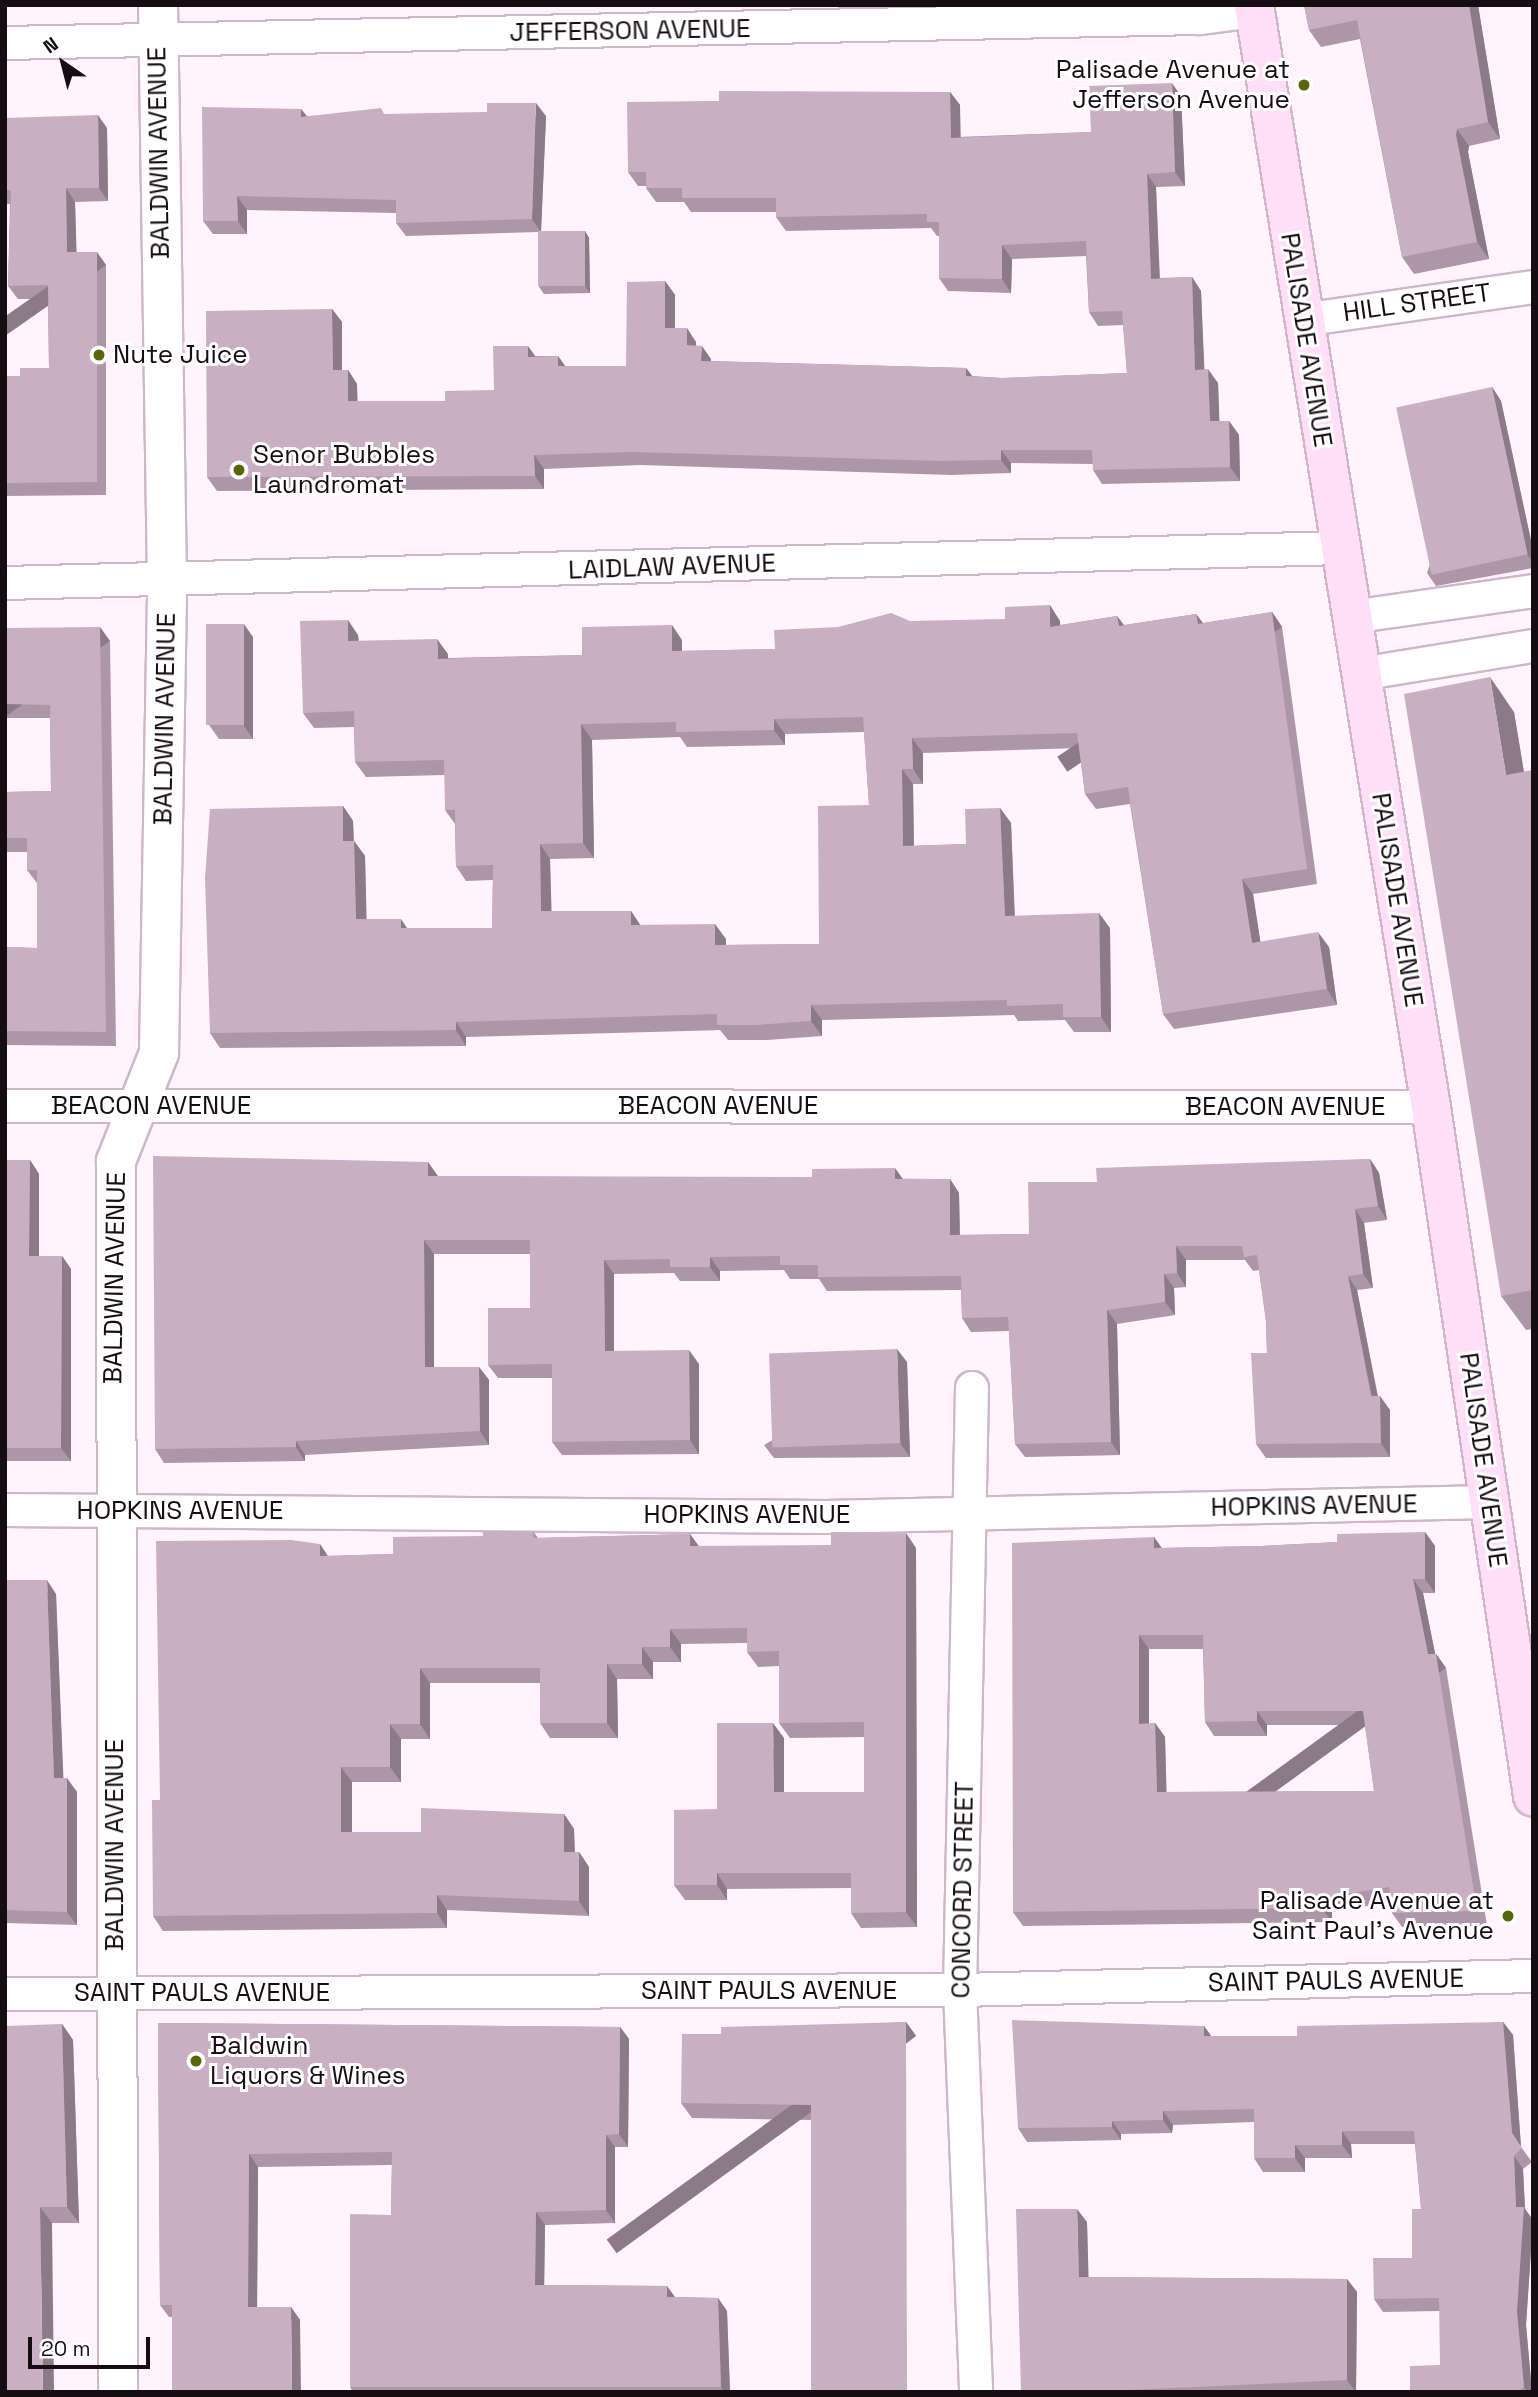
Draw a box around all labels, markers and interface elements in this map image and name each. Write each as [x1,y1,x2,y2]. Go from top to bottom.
street label: JEFFERSON AVENUE [509,13,751,49]
north arrow [28,28,98,98]
text: N [38,32,63,59]
street label: BALDWIN AVENUE [142,46,176,260]
place label: Palisade Avenue at Jefferson Avenue [1055,54,1290,116]
marker: Palisade Avenue at Jefferson Avenue [1296,77,1312,93]
street label: PALISADE AVENUE [1274,230,1338,450]
street label: HILL STREET [1341,277,1493,329]
place label: Nute Juice [113,339,248,371]
marker: Nute Juice [91,347,107,363]
place label: Senor Bubbles Laundromat [253,439,435,500]
marker: Senor Bubbles Laundromat [231,462,247,478]
street label: LAIDLAW AVENUE [567,548,777,586]
street label: BALDWIN AVENUE [148,612,182,826]
street label: PALISADE AVENUE [1365,790,1429,1010]
street label: BEACON AVENUE [51,1090,251,1122]
street label: BEACON AVENUE [618,1090,818,1122]
street label: BEACON AVENUE [1185,1091,1385,1123]
street label: BALDWIN AVENUE [98,1171,132,1385]
street label: PALISADE AVENUE [1452,1350,1514,1570]
street label: HOPKINS AVENUE [1210,1489,1418,1523]
street label: HOPKINS AVENUE [76,1495,284,1527]
street label: HOPKINS AVENUE [643,1499,851,1531]
street label: BALDWIN AVENUE [99,1739,131,1951]
street label: CONCORD STREET [946,1781,980,1999]
place label: Palisade Avenue at Saint Paul's Avenue [1252,1885,1494,1946]
marker: Palisade Avenue at Saint Paul's Avenue [1500,1908,1516,1924]
street label: SAINT PAULS AVENUE [1207,1963,1465,1999]
street label: SAINT PAULS AVENUE [640,1975,898,2007]
street label: SAINT PAULS AVENUE [73,1977,331,2009]
place label: Baldwin Liquors & Wines [210,2030,406,2092]
marker: Baldwin Liquors & Wines [188,2053,204,2069]
scale bar [32,2324,154,2368]
text: 20 m [41,2335,91,2362]

